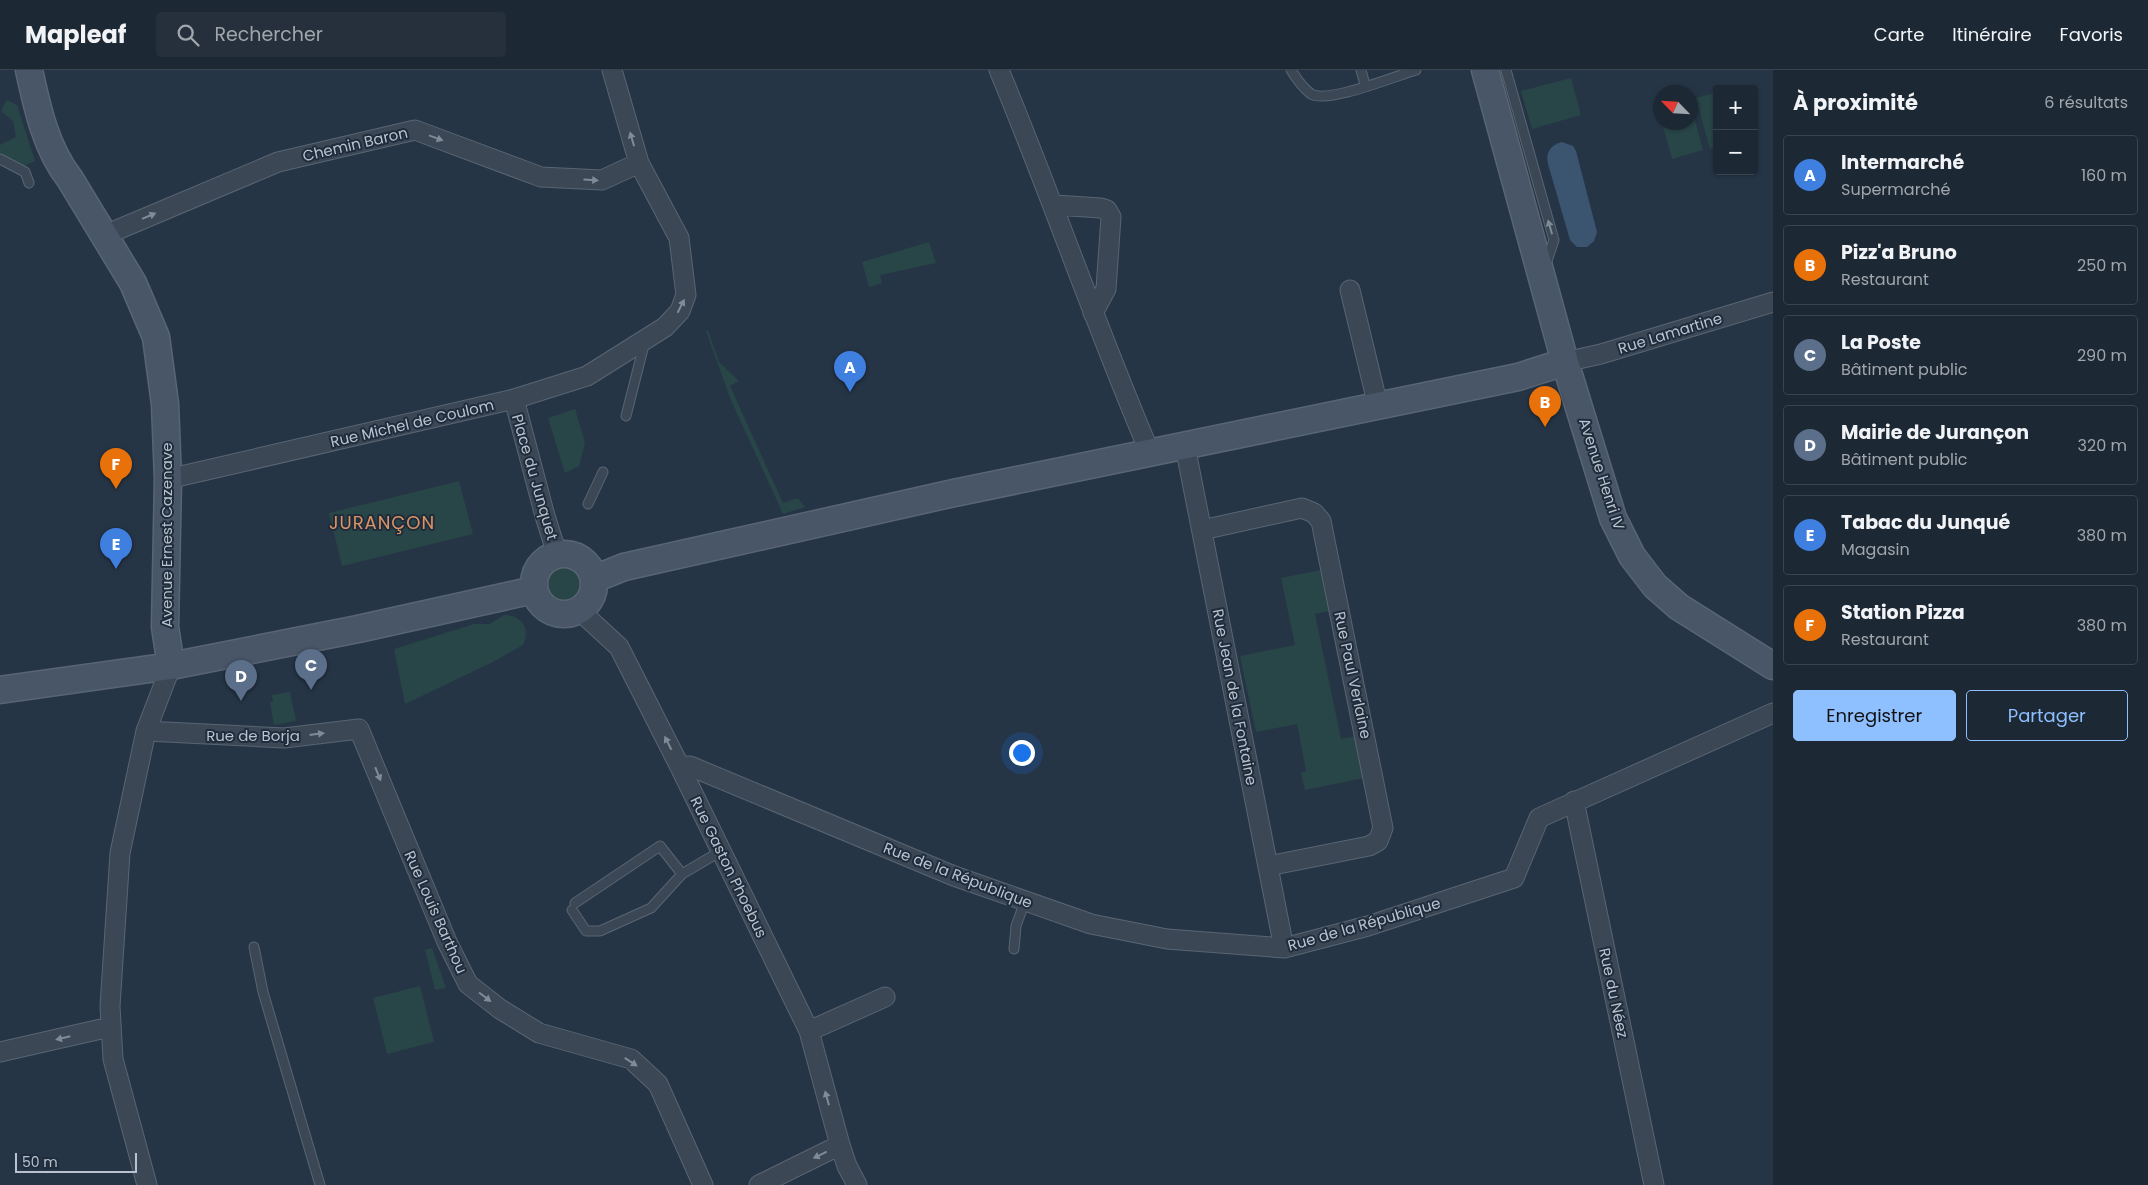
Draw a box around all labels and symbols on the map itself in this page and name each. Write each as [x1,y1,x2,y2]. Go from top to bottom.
north arrow [1653,85,1698,130]
street label: Chemin Baron [300,122,410,166]
one-way arrow [628,131,636,146]
one-way arrow [429,134,444,142]
one-way arrow [583,176,599,184]
one-way arrow [142,211,156,219]
one-way arrow [1546,220,1554,235]
one-way arrow [677,299,685,314]
street label: Rue Lamartine [1615,307,1725,359]
pin: A [834,351,866,392]
pin: B [1529,386,1561,427]
street label: Rue Michel de Coulom [328,394,496,452]
street label: Place du Junquet [507,411,563,543]
street label: Avenue Henri IV [1574,415,1630,533]
street label: Avenue Ernest Cazenave [156,442,177,628]
pin: F [100,448,132,489]
district label: JURANÇON [329,510,435,535]
pin: E [100,528,132,569]
street label: Rue Jean de la Fontaine [1208,607,1262,787]
street label: Rue Paul Verlaine [1329,609,1377,741]
pin: C [295,649,327,690]
pin: D [225,660,257,701]
street label: Rue de Borja [206,725,300,746]
one-way arrow [309,730,325,738]
one-way arrow [664,736,672,750]
your location [1009,740,1035,766]
one-way arrow [374,767,382,781]
street label: Rue Gaston Phoebus [686,793,773,941]
street label: Rue de la République [880,837,1036,913]
street label: Rue Louis Barthou [399,847,473,977]
street label: Rue de la République [1285,892,1443,956]
street label: Rue du Néez [1594,946,1634,1040]
one-way arrow [478,992,491,1003]
one-way arrow [55,1034,70,1042]
one-way arrow [625,1057,638,1066]
one-way arrow [823,1090,831,1106]
scale bar [15,1150,138,1173]
one-way arrow [813,1151,827,1159]

